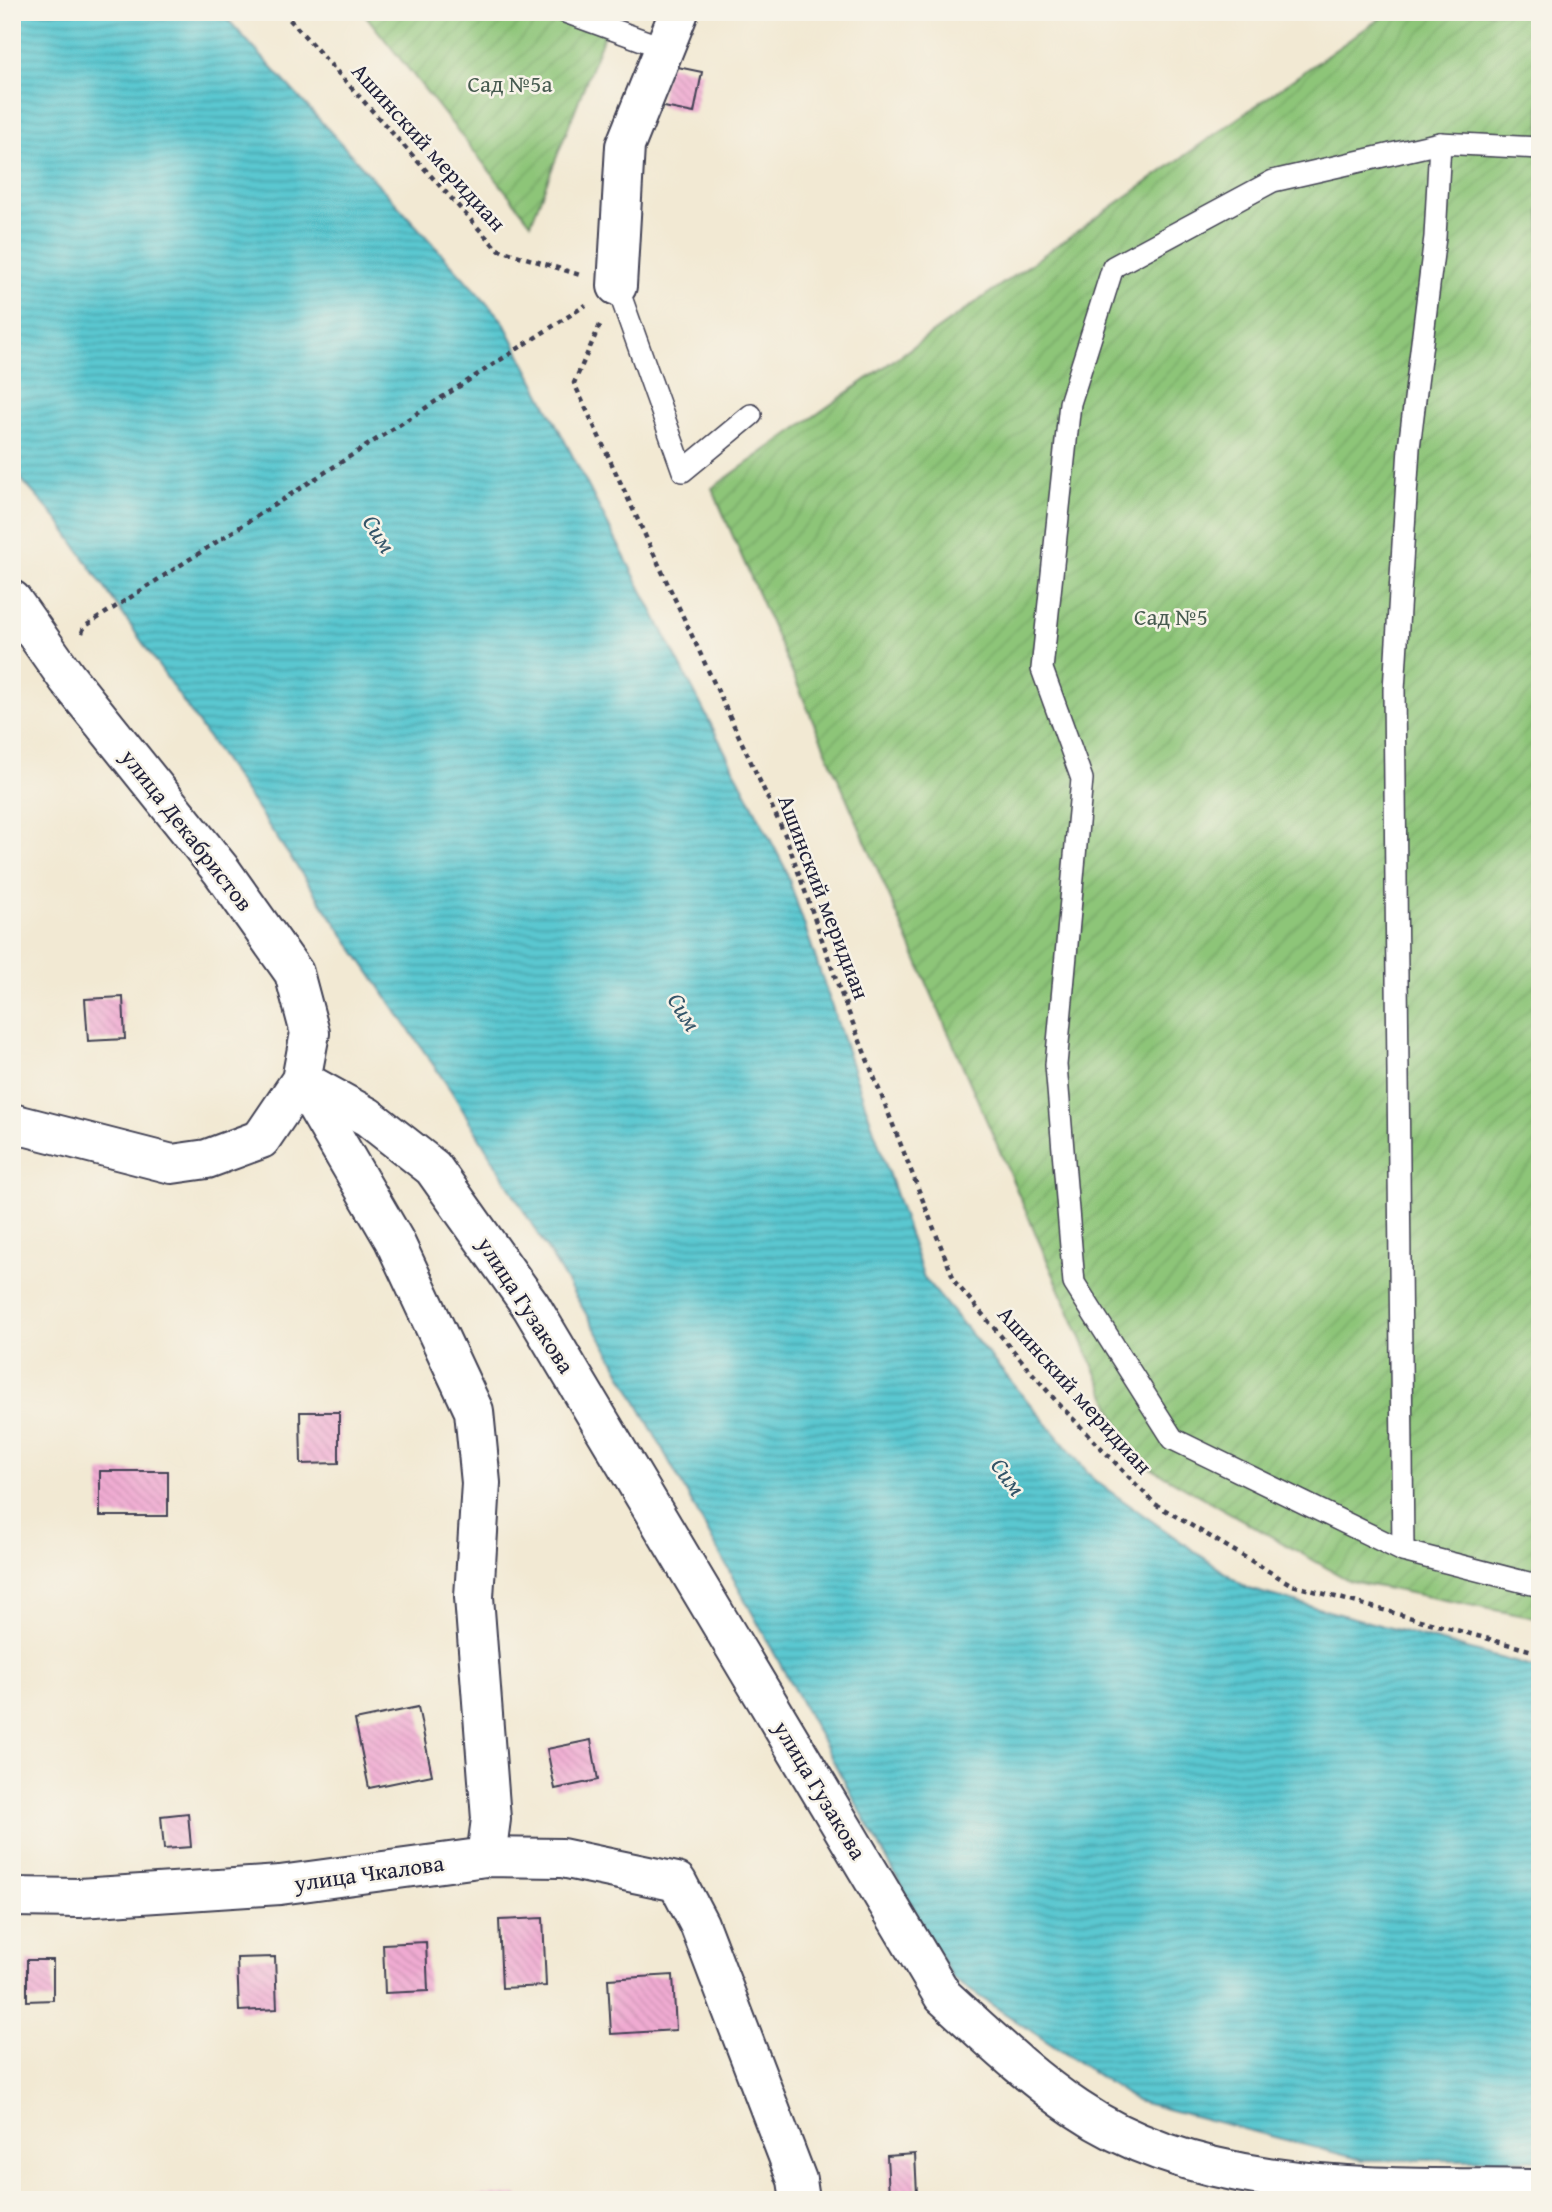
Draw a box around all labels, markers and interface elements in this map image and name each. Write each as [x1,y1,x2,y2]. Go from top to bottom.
street label: Ашинский меридиан [345,55,514,238]
park label: Сад №5а [468,67,552,100]
water label: Сим [354,508,405,560]
park label: Сад №5 [1134,600,1208,633]
street label: улица Декабристов [113,741,261,918]
street label: Ашинский меридиан [770,790,879,1004]
water label: Сим [659,986,710,1038]
street label: улица Гузакова [469,1229,583,1380]
street label: Ашинский меридиан [991,1298,1160,1481]
water label: Сим [983,1450,1034,1503]
street label: улица Гузакова [765,1713,875,1866]
street label: улица Чкалова [291,1846,446,1899]

